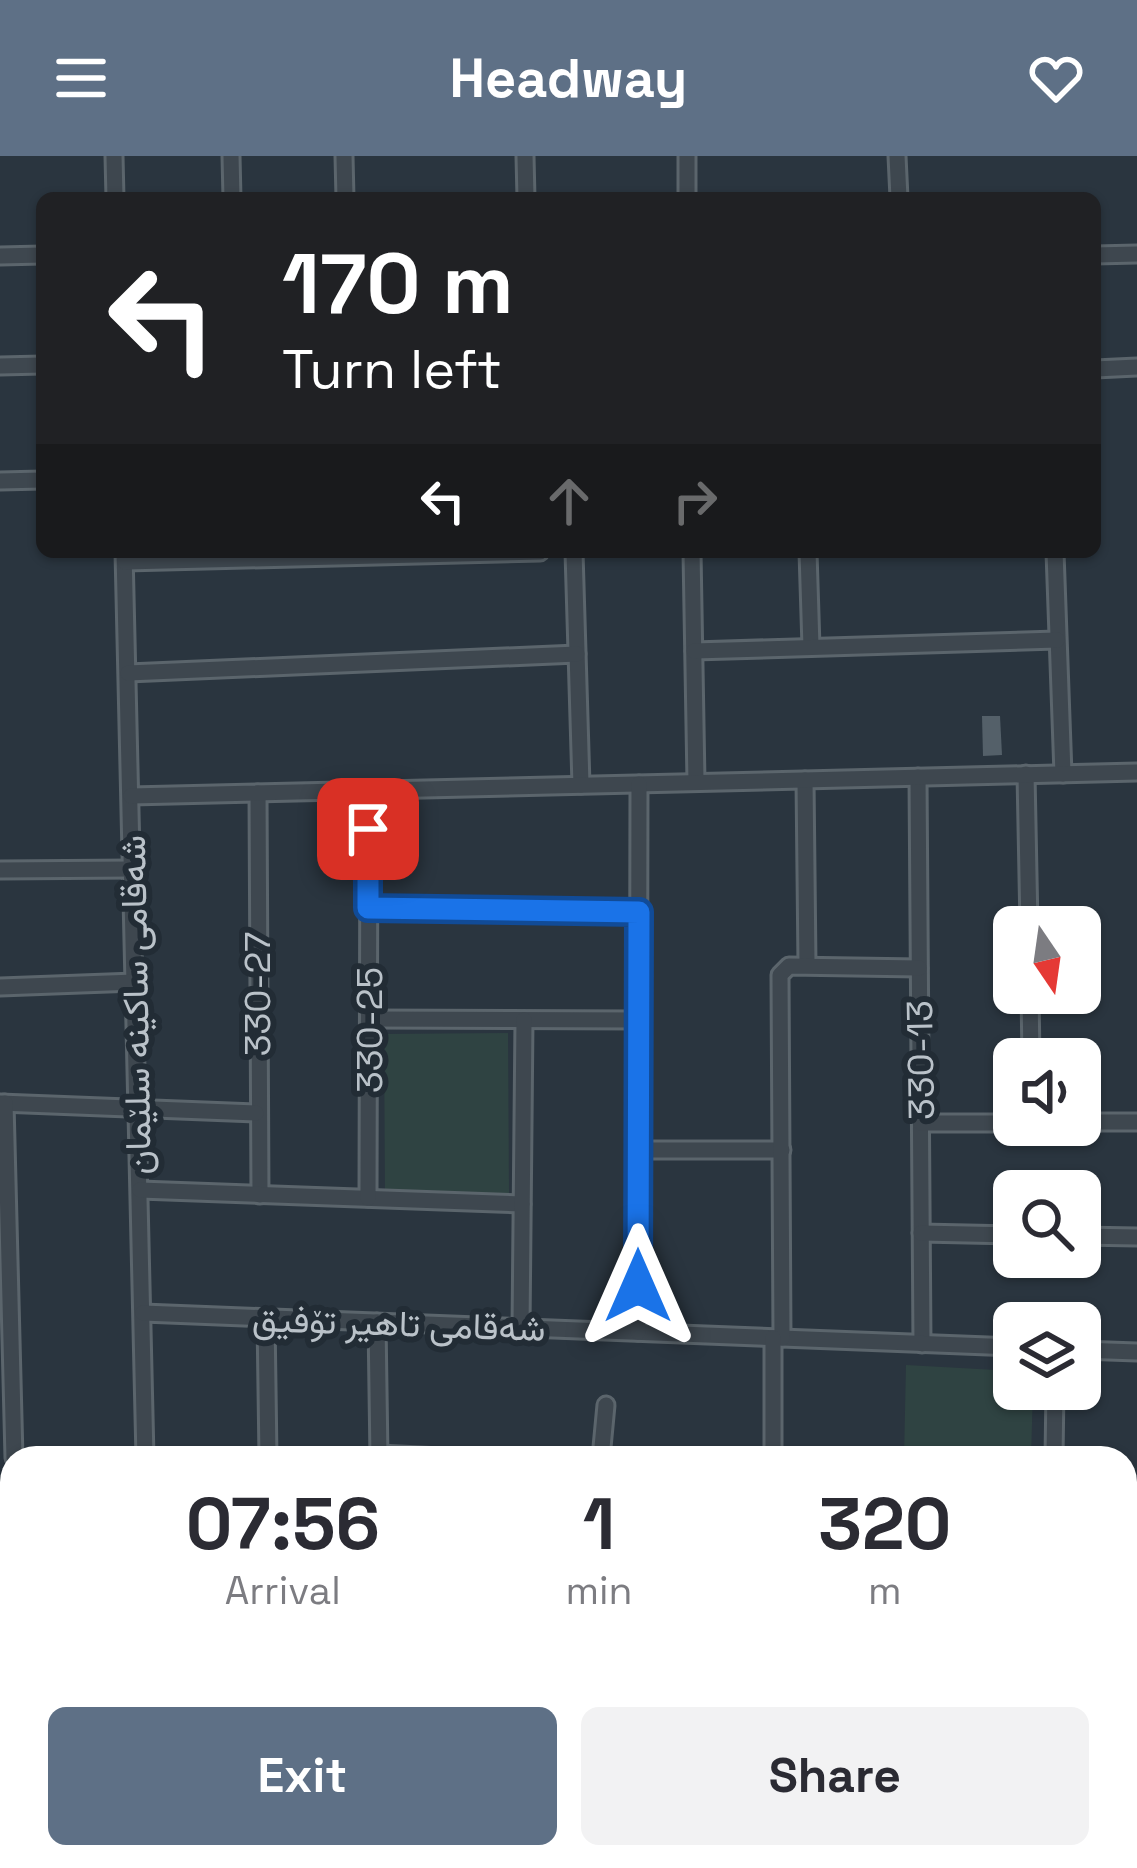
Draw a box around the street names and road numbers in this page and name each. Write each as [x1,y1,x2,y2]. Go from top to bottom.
street label: شەقامی ساکینە سلێمان [110,835,162,1175]
street label: 330-27 [235,932,281,1056]
street label: 330-25 [347,967,393,1093]
street label: 330-13 [897,1000,945,1120]
street label: شەقامی تاهیر تۆفیق [251,1296,546,1352]

